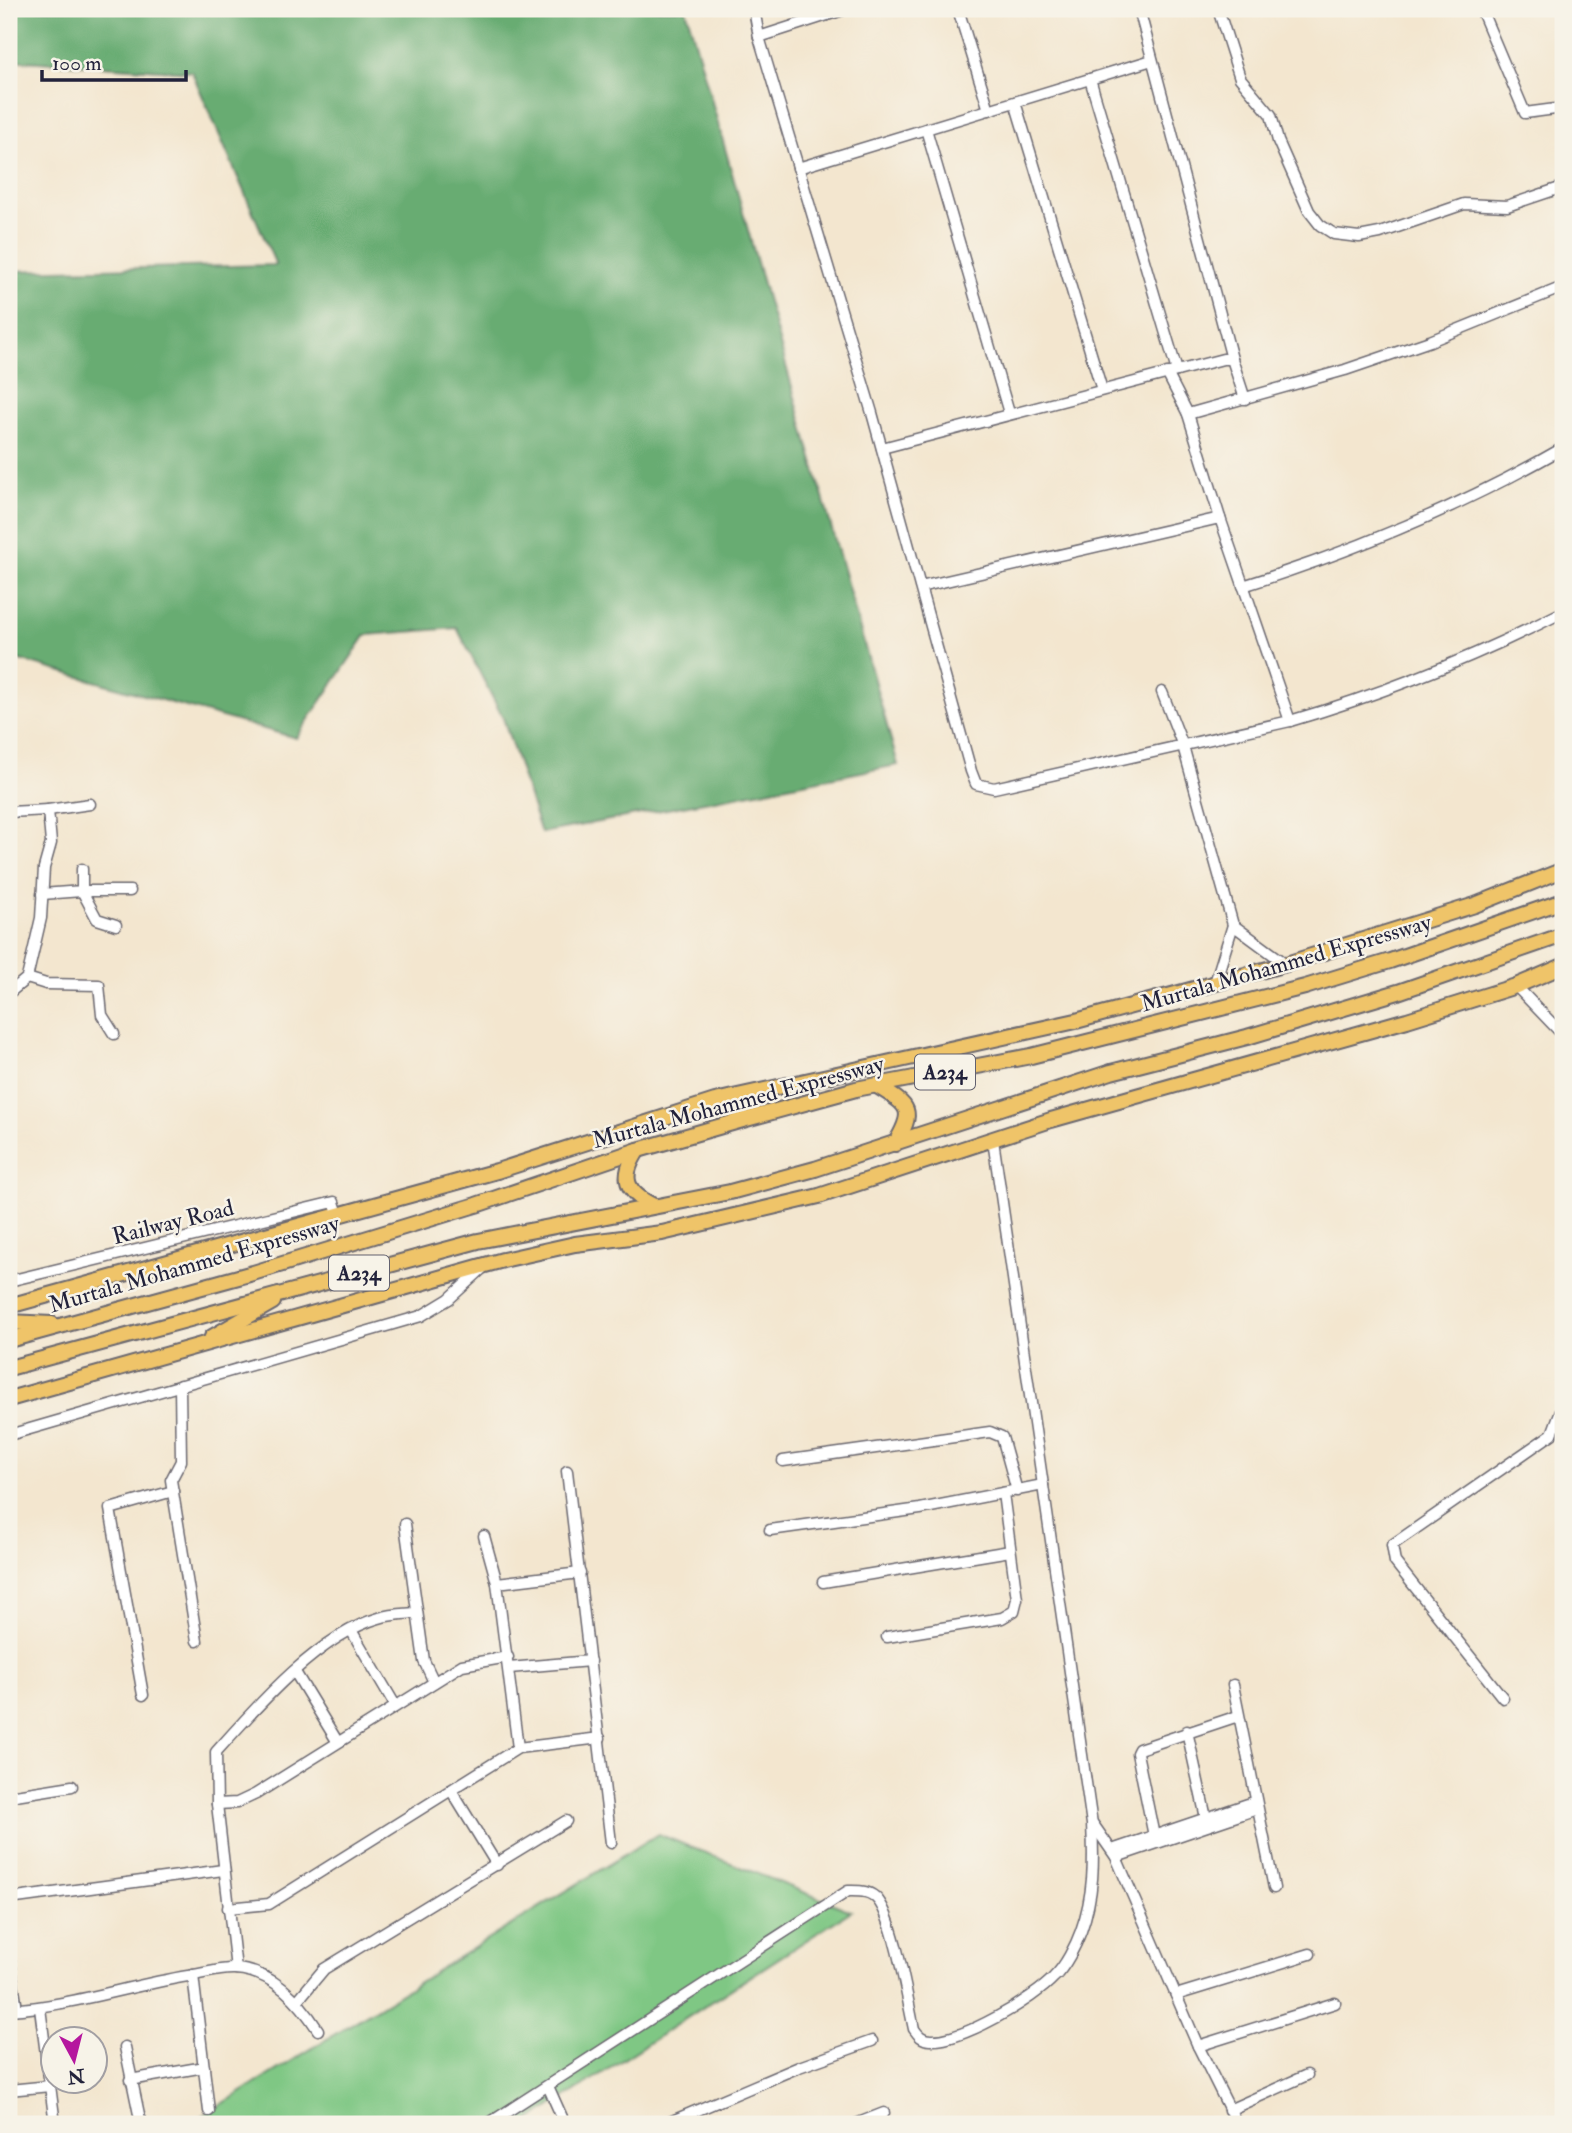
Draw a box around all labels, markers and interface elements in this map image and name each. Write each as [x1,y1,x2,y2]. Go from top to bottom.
scale bar [42,38,186,82]
text: 100 m [52,50,102,77]
street label: Murtala Mohammed Expressway [1137,907,1436,1019]
street label: Murtala Mohammed Expressway [589,1049,888,1156]
road number: A234 [915,1054,975,1090]
street label: Railway Road [109,1193,237,1251]
street label: Murtala Mohammed Expressway [45,1208,344,1320]
road number: A234 [329,1256,389,1290]
north arrow [38,2024,108,2094]
text: N [65,2063,87,2089]

